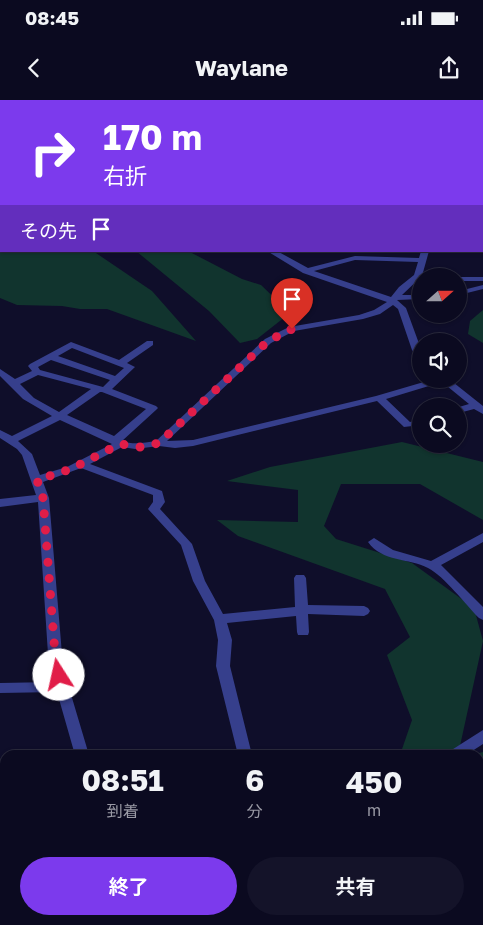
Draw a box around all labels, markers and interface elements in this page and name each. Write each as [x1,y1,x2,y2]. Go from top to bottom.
text: 08:45 [25,6,79,29]
icon: back [20,54,48,82]
text: Waylane [195,54,288,81]
icon: share [435,54,463,82]
text: 170 m [103,116,202,158]
icon: right [20,120,85,185]
text: 右折 [103,162,147,189]
icon: arrive [87,215,115,243]
text: その先 [20,219,77,242]
north arrow [412,268,468,322]
map controls [412,268,467,453]
pin [271,278,313,329]
icon: arrive [278,285,306,313]
button: sound [412,333,467,388]
button: search [412,398,467,453]
position arrow [32,648,84,700]
text: 08:51 [82,762,164,798]
text: 6 [245,762,264,798]
text: 450 [346,764,402,800]
text: m [367,800,381,820]
text: 到着 [107,801,139,821]
text: 分 [247,801,263,821]
button: 終了 [20,857,237,915]
button: 共有 [247,857,464,915]

